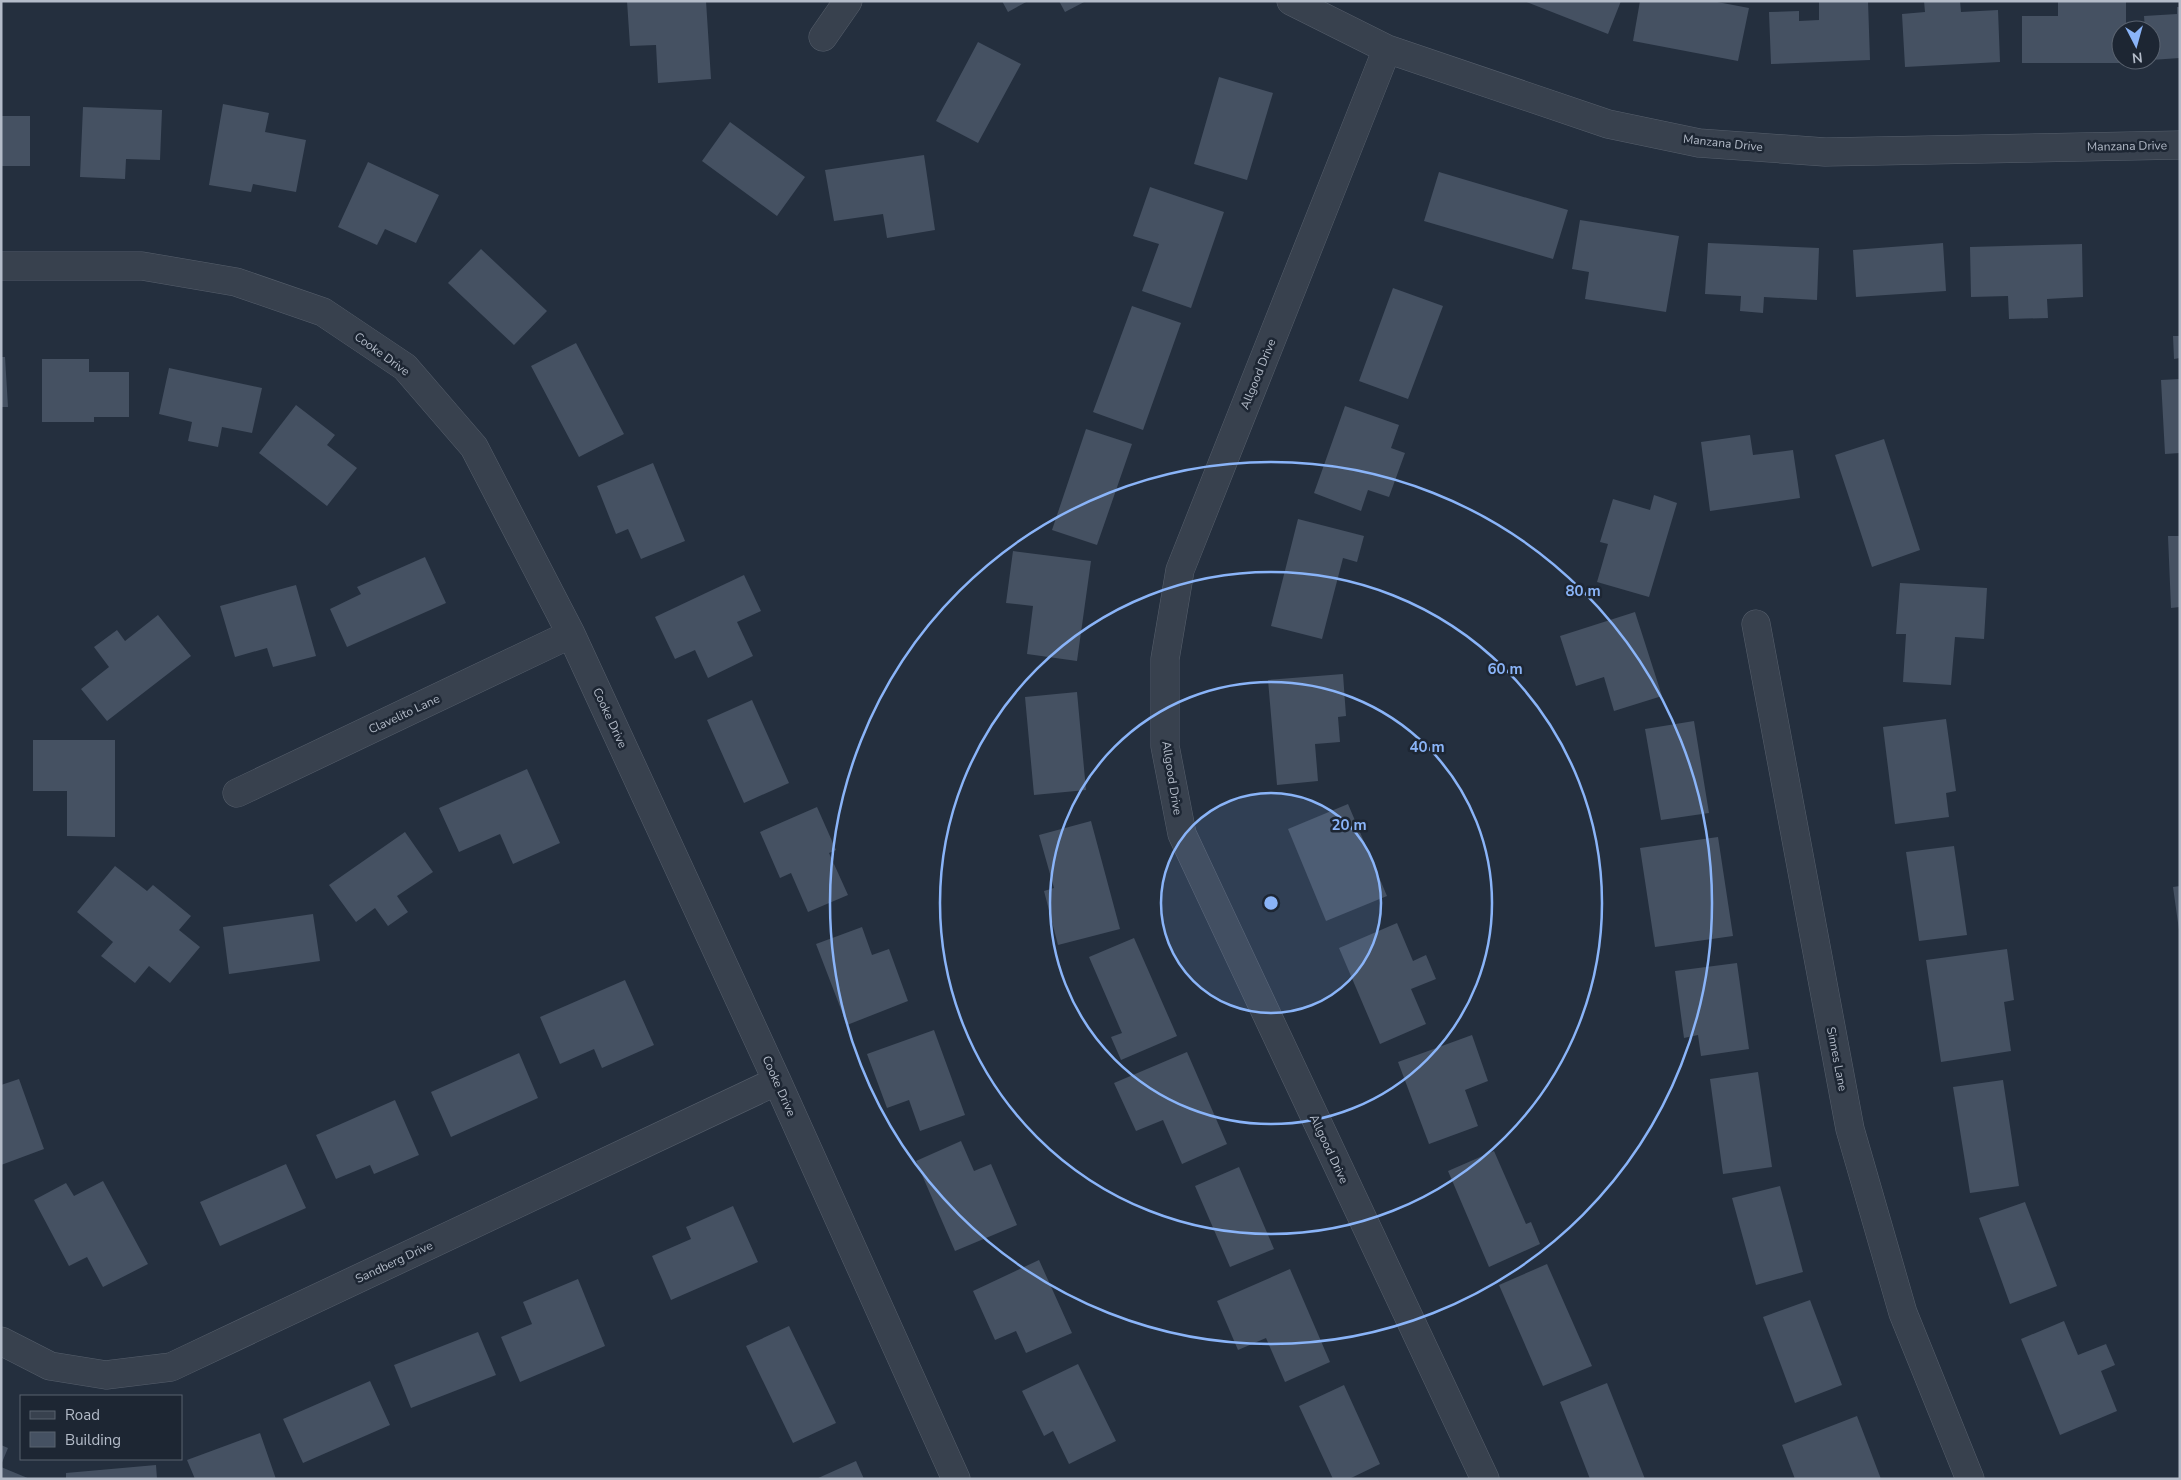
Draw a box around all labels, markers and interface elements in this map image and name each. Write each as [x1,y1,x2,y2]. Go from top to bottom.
north arrow [2111,20,2161,70]
text: N [2131,47,2144,67]
street label: Manzana Drive [1682,131,1764,155]
street label: Manzana Drive [2087,137,2167,155]
street label: Cooke Drive [351,328,413,380]
street label: Allgood Drive [1237,336,1279,412]
text: 80 m [1565,581,1601,601]
text: 60 m [1487,659,1523,679]
street label: Cooke Drive [589,685,631,751]
street label: Clavelito Lane [366,691,442,737]
text: 40 m [1409,737,1445,757]
street label: Allgood Drive [1158,740,1186,816]
text: 20 m [1331,815,1367,835]
centre of rings [1262,894,1280,912]
street label: Sinnes Lane [1823,1026,1851,1092]
street label: Cooke Drive [759,1053,799,1119]
street label: Allgood Drive [1306,1112,1352,1186]
street label: Sandberg Drive [353,1237,435,1287]
legend [20,1395,182,1460]
text: Road [65,1405,100,1425]
text: Building [65,1430,121,1450]

